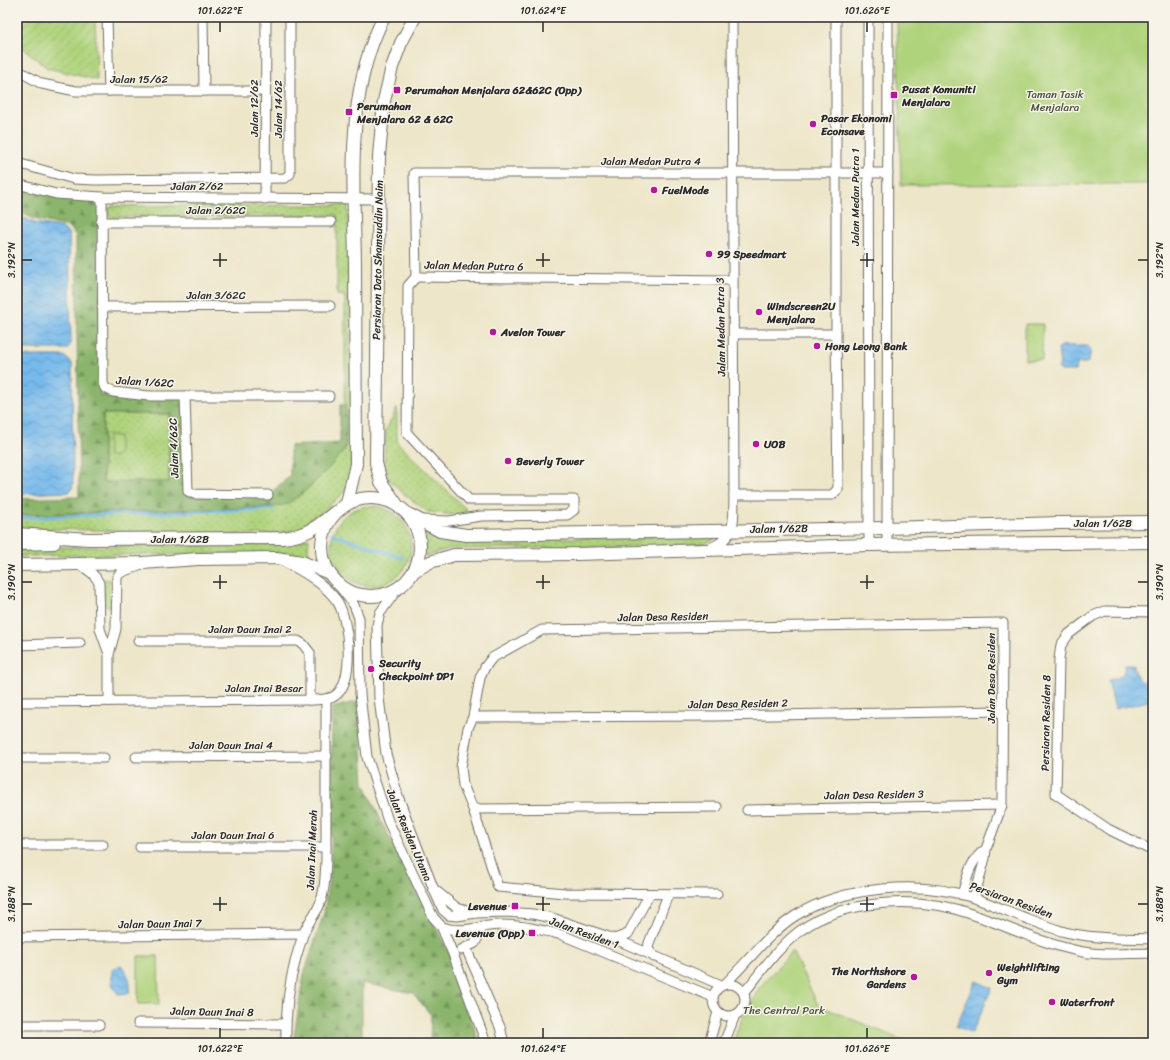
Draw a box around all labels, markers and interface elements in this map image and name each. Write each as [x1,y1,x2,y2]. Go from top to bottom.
text: 101.622°E [198,2,244,20]
text: 101.624°E [520,2,567,20]
text: 101.626°E [845,2,891,20]
street label: Jalan 15/62 [109,70,168,89]
street label: Jalan 12/62 [245,79,264,138]
street label: Jalan 14/62 [269,79,288,139]
place label: Pusat Komuniti Menjalara [901,80,976,112]
place label: Perumahan Menjalara 62&62C (Opp) [405,81,582,100]
marker: Perumahan Menjalara 62&62C (Opp) [392,85,402,95]
park label: Taman Tasik Menjalara [1026,85,1084,117]
marker: Pusat Komuniti Menjalara [889,90,899,100]
place label: Perumahan Menjalara 62 & 62C [356,97,453,129]
marker: Perumahan Menjalara 62 & 62C [344,107,354,117]
place label: Pasar Ekonomi Econsave [821,109,893,141]
marker: Pasar Ekonomi Econsave [808,119,818,129]
street label: Jalan Medan Putra 1 [846,148,865,247]
street label: Jalan Medan Putra 4 [600,152,701,171]
street label: Jalan 2/62 [170,177,224,196]
street label: Persiaran Dato Shamsuddin Naim [367,180,389,340]
place label: FuelMode [661,181,709,200]
marker: FuelMode [649,185,659,195]
street label: Jalan 2/62C [185,201,246,220]
text: 3.192°N [3,242,21,278]
text: 3.192°N [1151,242,1169,278]
place label: 99 Speedmart [717,245,787,264]
marker: 99 Speedmart [704,249,714,259]
street label: Jalan Medan Putra 6 [423,256,524,276]
street label: Jalan Medan Putra 3 [711,277,731,378]
street label: Jalan 3/62C [185,286,246,305]
place label: Windscreen2U Menjalara [766,297,836,329]
marker: Windscreen2U Menjalara [754,307,764,317]
place label: Avelon Tower [500,323,566,342]
marker: Avelon Tower [488,327,498,337]
place label: Hong Leong Bank [824,337,908,356]
marker: Hong Leong Bank [812,341,822,351]
street label: Jalan 1/62C [115,371,174,393]
street label: Jalan 4/62C [163,418,185,479]
place label: UOB [764,435,785,454]
marker: UOB [751,439,761,449]
place label: Beverly Tower [516,452,585,471]
marker: Beverly Tower [503,456,513,466]
street label: Jalan 1/62B [1073,514,1132,533]
street label: Jalan 1/62B [749,519,808,539]
street label: Jalan 1/62B [150,530,209,549]
text: 3.190°N [3,564,21,600]
text: 3.190°N [1151,564,1169,600]
street label: Jalan Desa Residen [617,607,708,627]
street label: Jalan Daun Inai 2 [207,620,292,639]
street label: Jalan Desa Residen [982,633,1001,724]
place label: Security Checkpoint DP1 [378,654,454,686]
marker: Security Checkpoint DP1 [366,664,376,674]
street label: Persiaran Residen 8 [1036,674,1056,771]
street label: Jalan Inai Besar [224,679,304,698]
street label: Jalan Desa Residen 2 [687,694,789,714]
street label: Jalan Daun Inai 4 [188,736,273,755]
street label: Jalan Residen Utama [381,785,437,885]
street label: Jalan Desa Residen 3 [823,785,924,805]
street label: Jalan Inai Merah [301,809,323,891]
street label: Jalan Daun Inai 6 [191,826,274,845]
street label: Persiaran Residen [967,876,1055,924]
text: 3.188°N [3,886,21,922]
text: 3.188°N [1151,886,1169,922]
place label: Levenue [468,897,507,916]
marker: Levenue [510,901,520,911]
street label: Jalan Residen 1 [546,911,622,954]
street label: Jalan Daun Inai 7 [117,914,202,934]
place label: Levenue (Opp) [456,924,525,943]
marker: Levenue (Opp) [527,928,537,938]
place label: Weightlifting Gym [996,958,1060,990]
place label: The Northshore Gardens [831,962,907,994]
marker: Weightlifting Gym [984,968,994,978]
marker: The Northshore Gardens [909,972,919,982]
place label: Waterfront [1060,993,1116,1012]
marker: Waterfront [1047,997,1057,1007]
park label: The Central Park [743,1001,825,1020]
street label: Jalan Daun Inai 8 [169,1002,254,1022]
text: 101.622°E [198,1040,244,1058]
text: 101.624°E [520,1040,567,1058]
text: 101.626°E [845,1040,891,1058]

